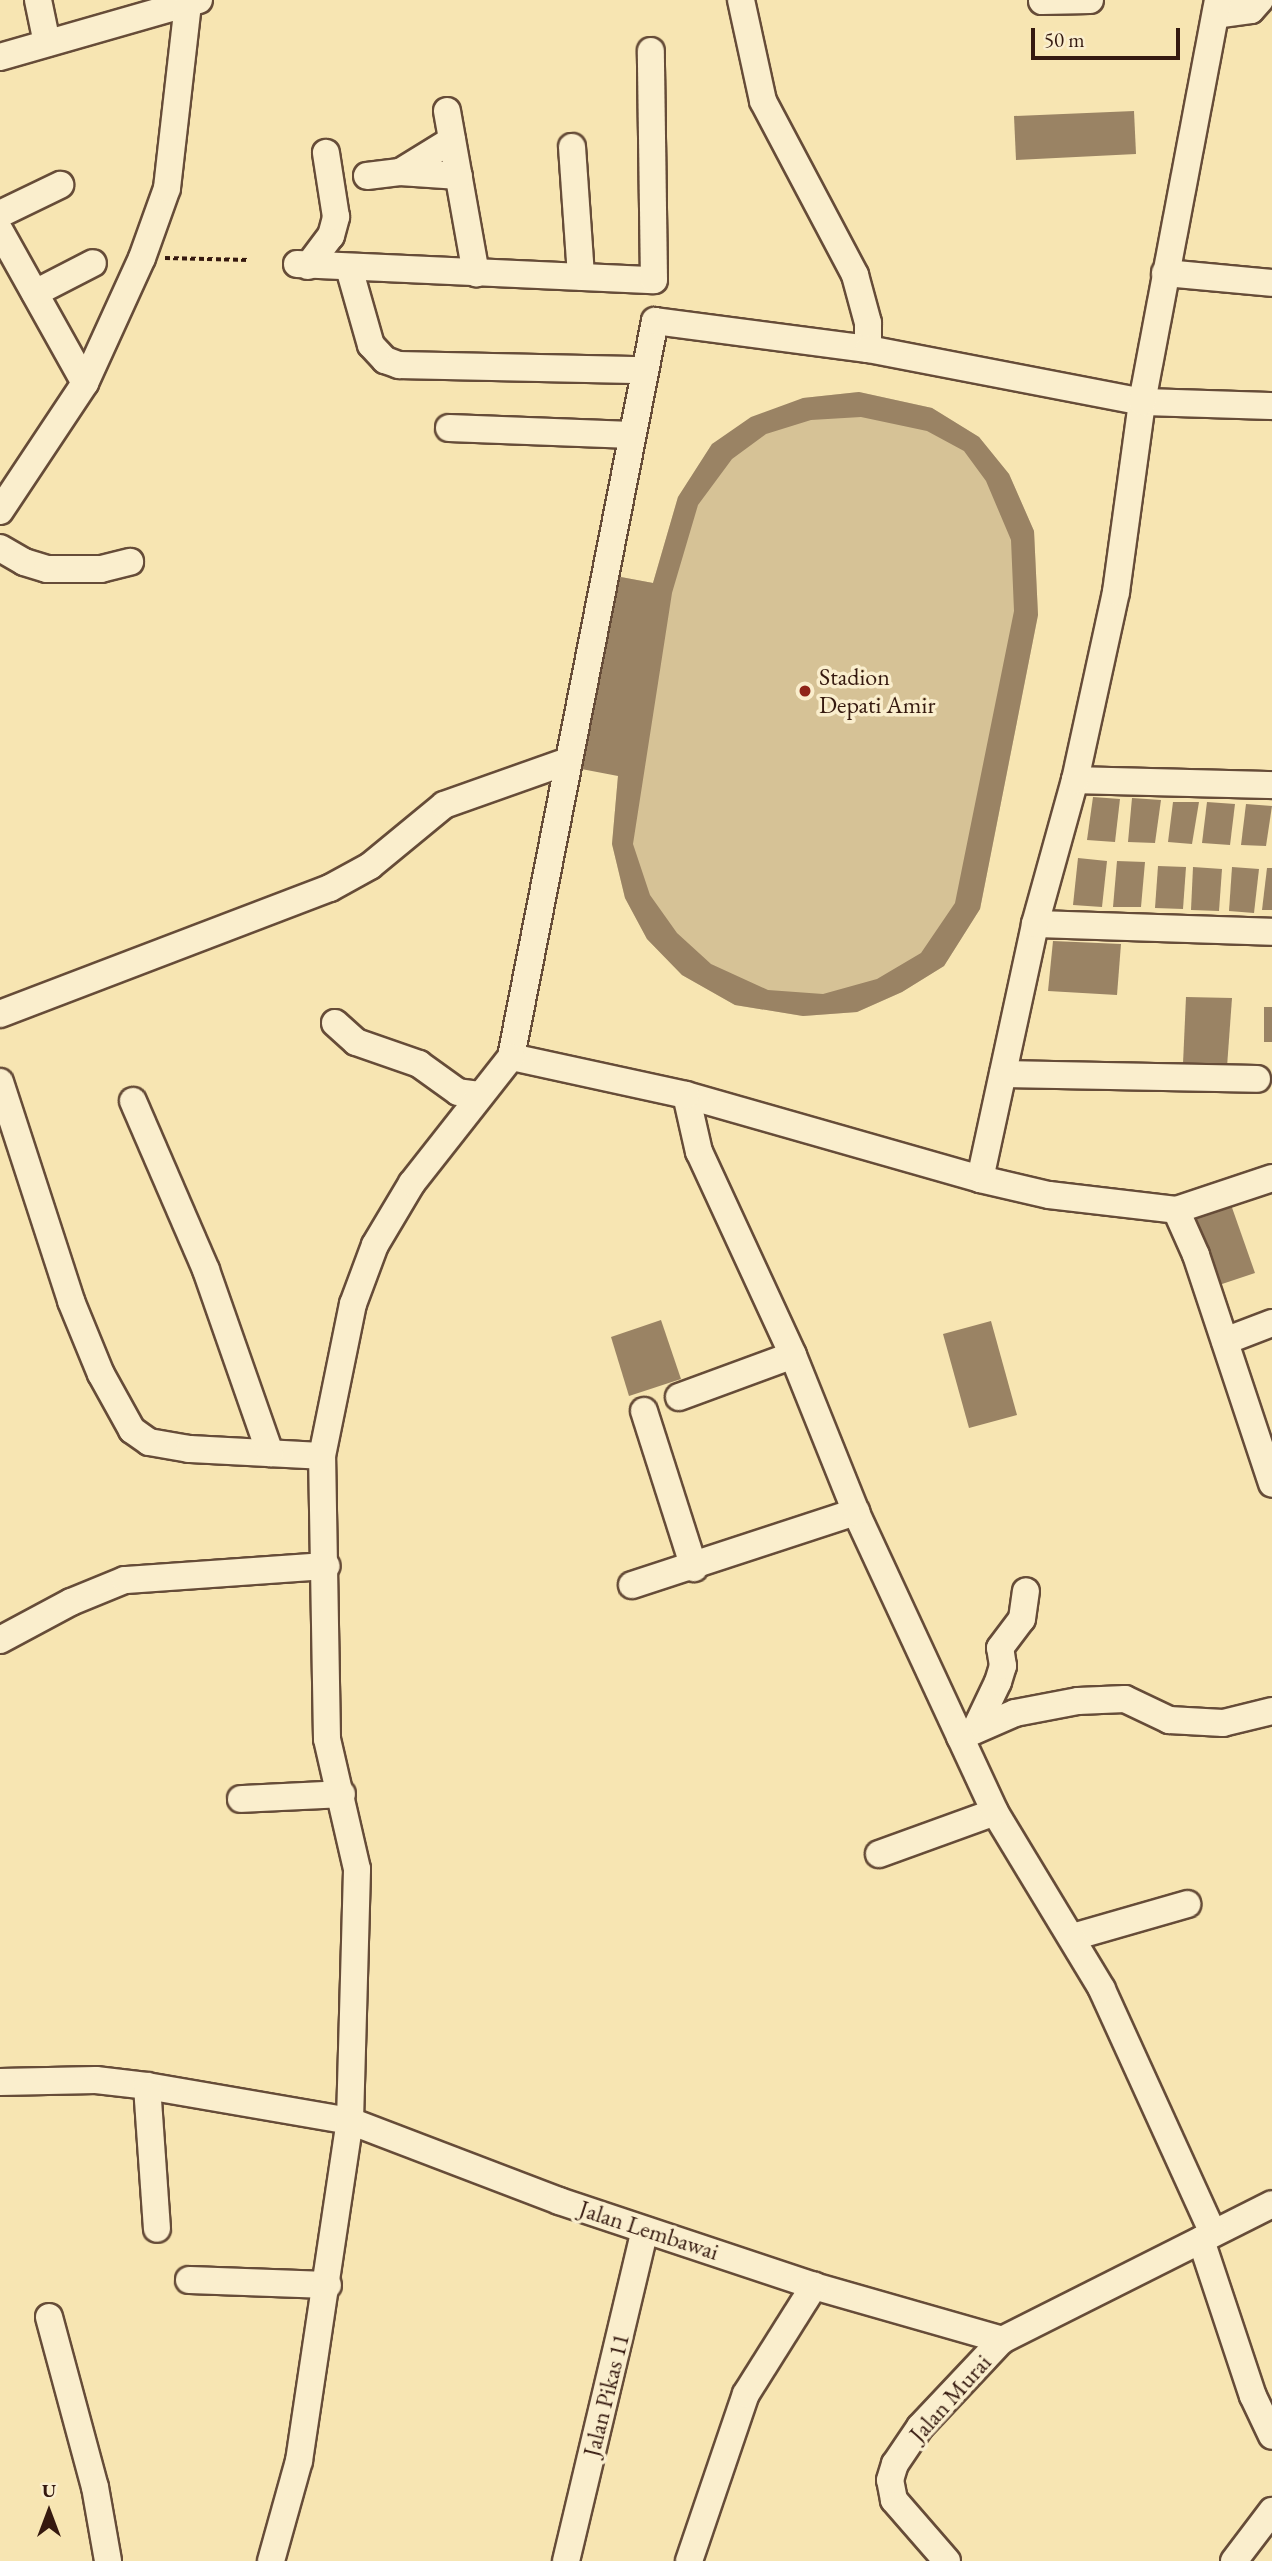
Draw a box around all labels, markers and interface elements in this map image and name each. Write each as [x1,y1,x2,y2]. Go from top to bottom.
scale bar [1034,14,1183,58]
text: 50 m [1044,26,1085,53]
place label: Stadion Depati Amir [819,663,935,719]
marker: Stadion Depati Amir [797,683,813,699]
street label: Jalan Lembawai [576,2194,722,2266]
street label: Jalan Pikas 11 [577,2330,635,2460]
street label: Jalan Murai [903,2348,997,2448]
north arrow [14,2477,84,2547]
text: U [42,2478,56,2503]

